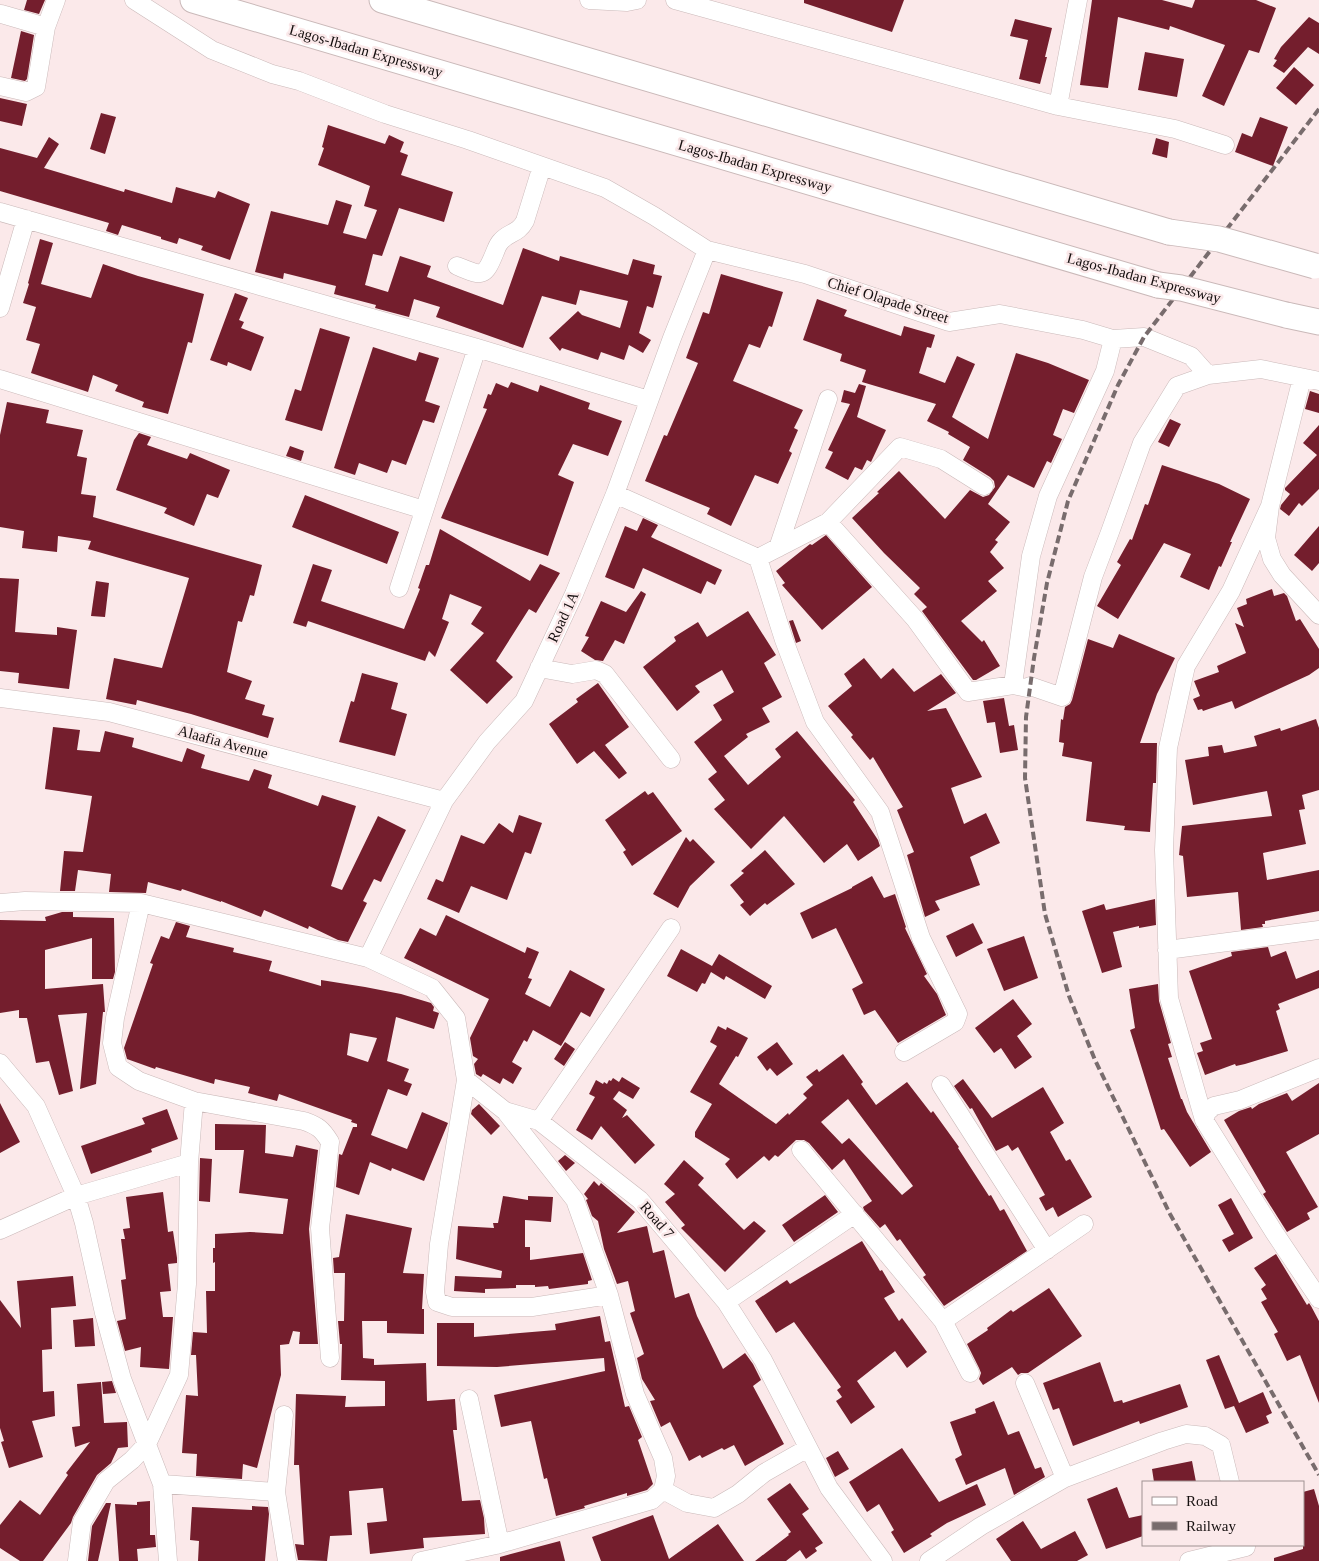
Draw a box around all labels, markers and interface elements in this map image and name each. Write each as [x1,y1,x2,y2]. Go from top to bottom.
street label: Lagos-Ibadan Expressway [288,21,445,81]
street label: Lagos-Ibadan Expressway [677,136,834,196]
street label: Lagos-Ibadan Expressway [1065,250,1223,306]
street label: Chief Olapade Street [826,274,951,326]
street label: Road 1A [544,589,582,645]
street label: Alaafia Avenue [176,722,270,762]
street label: Road 7 [637,1199,677,1242]
legend [1142,1481,1304,1546]
text: Road [1186,1493,1218,1509]
text: Railway [1186,1518,1236,1534]

